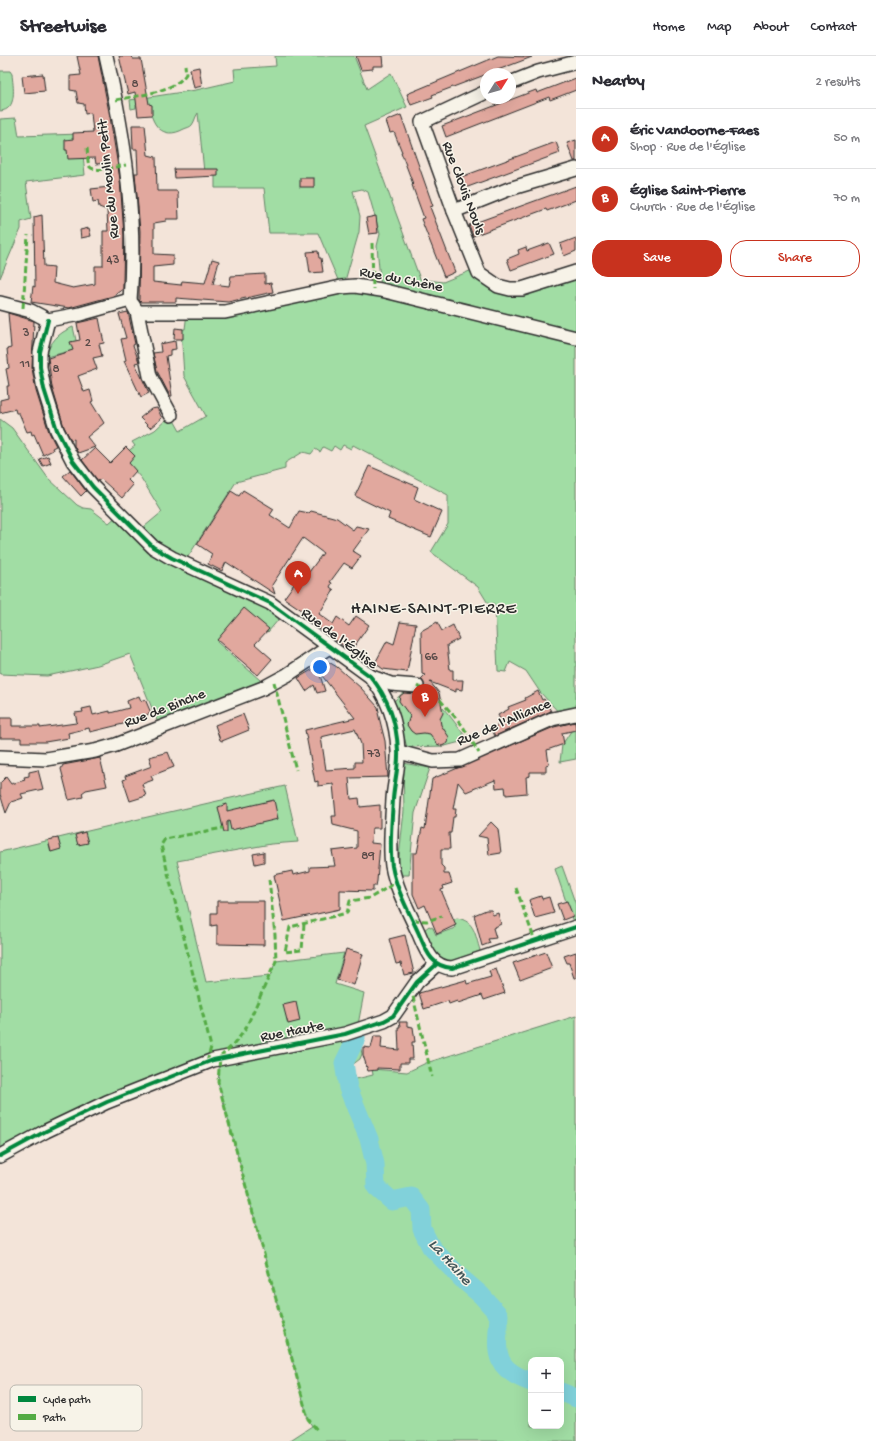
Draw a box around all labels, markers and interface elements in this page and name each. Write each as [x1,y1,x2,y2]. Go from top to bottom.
text: Streetwise [20,16,106,39]
text: Home [653,19,685,36]
text: Map [707,19,731,36]
text: About [753,19,789,36]
text: Contact [811,19,856,36]
north arrow [480,68,516,104]
text: Nearby [592,72,645,92]
text: 2 results [815,75,860,90]
house number: 8 [131,77,139,92]
street label: Rue du Moulin Petit [94,117,124,239]
text: Éric Vandoorne-Faes [630,122,759,140]
text: A [601,131,609,146]
text: 50 m [833,131,860,146]
street label: Rue Clovis Nouls [437,139,489,237]
text: Shop · Rue de l'Église [630,140,745,155]
text: Église Saint-Pierre [630,182,745,200]
text: B [602,191,608,206]
text: 70 m [834,191,860,206]
text: Church · Rue de l'Église [630,200,755,215]
button: Save [592,240,722,277]
button: Share [730,240,860,277]
house number: 43 [107,253,120,268]
street label: Rue du Chêne [358,263,444,297]
house number: 3 [22,326,30,341]
house number: 2 [85,336,92,351]
house number: 11 [19,357,30,372]
house number: 8 [52,362,60,377]
pin: A [285,561,311,594]
district label: HAINE-SAINT-PIERRE [351,600,518,620]
street label: Rue de l'Église [297,604,381,674]
house number: 66 [424,650,438,665]
your location [310,657,330,677]
pin: B [412,684,438,717]
street label: Rue de Binche [122,685,208,733]
street label: Rue de l'Alliance [454,695,554,751]
house number: 73 [366,747,381,762]
house number: 89 [361,849,375,864]
street label: Rue Haute [259,1017,325,1047]
water label: La Haine [423,1236,475,1291]
map controls [528,1357,564,1429]
button: + [528,1357,564,1393]
legend [10,1385,142,1431]
button: − [528,1393,564,1429]
text: Cycle path [43,1395,91,1407]
text: Path [42,1413,66,1425]

